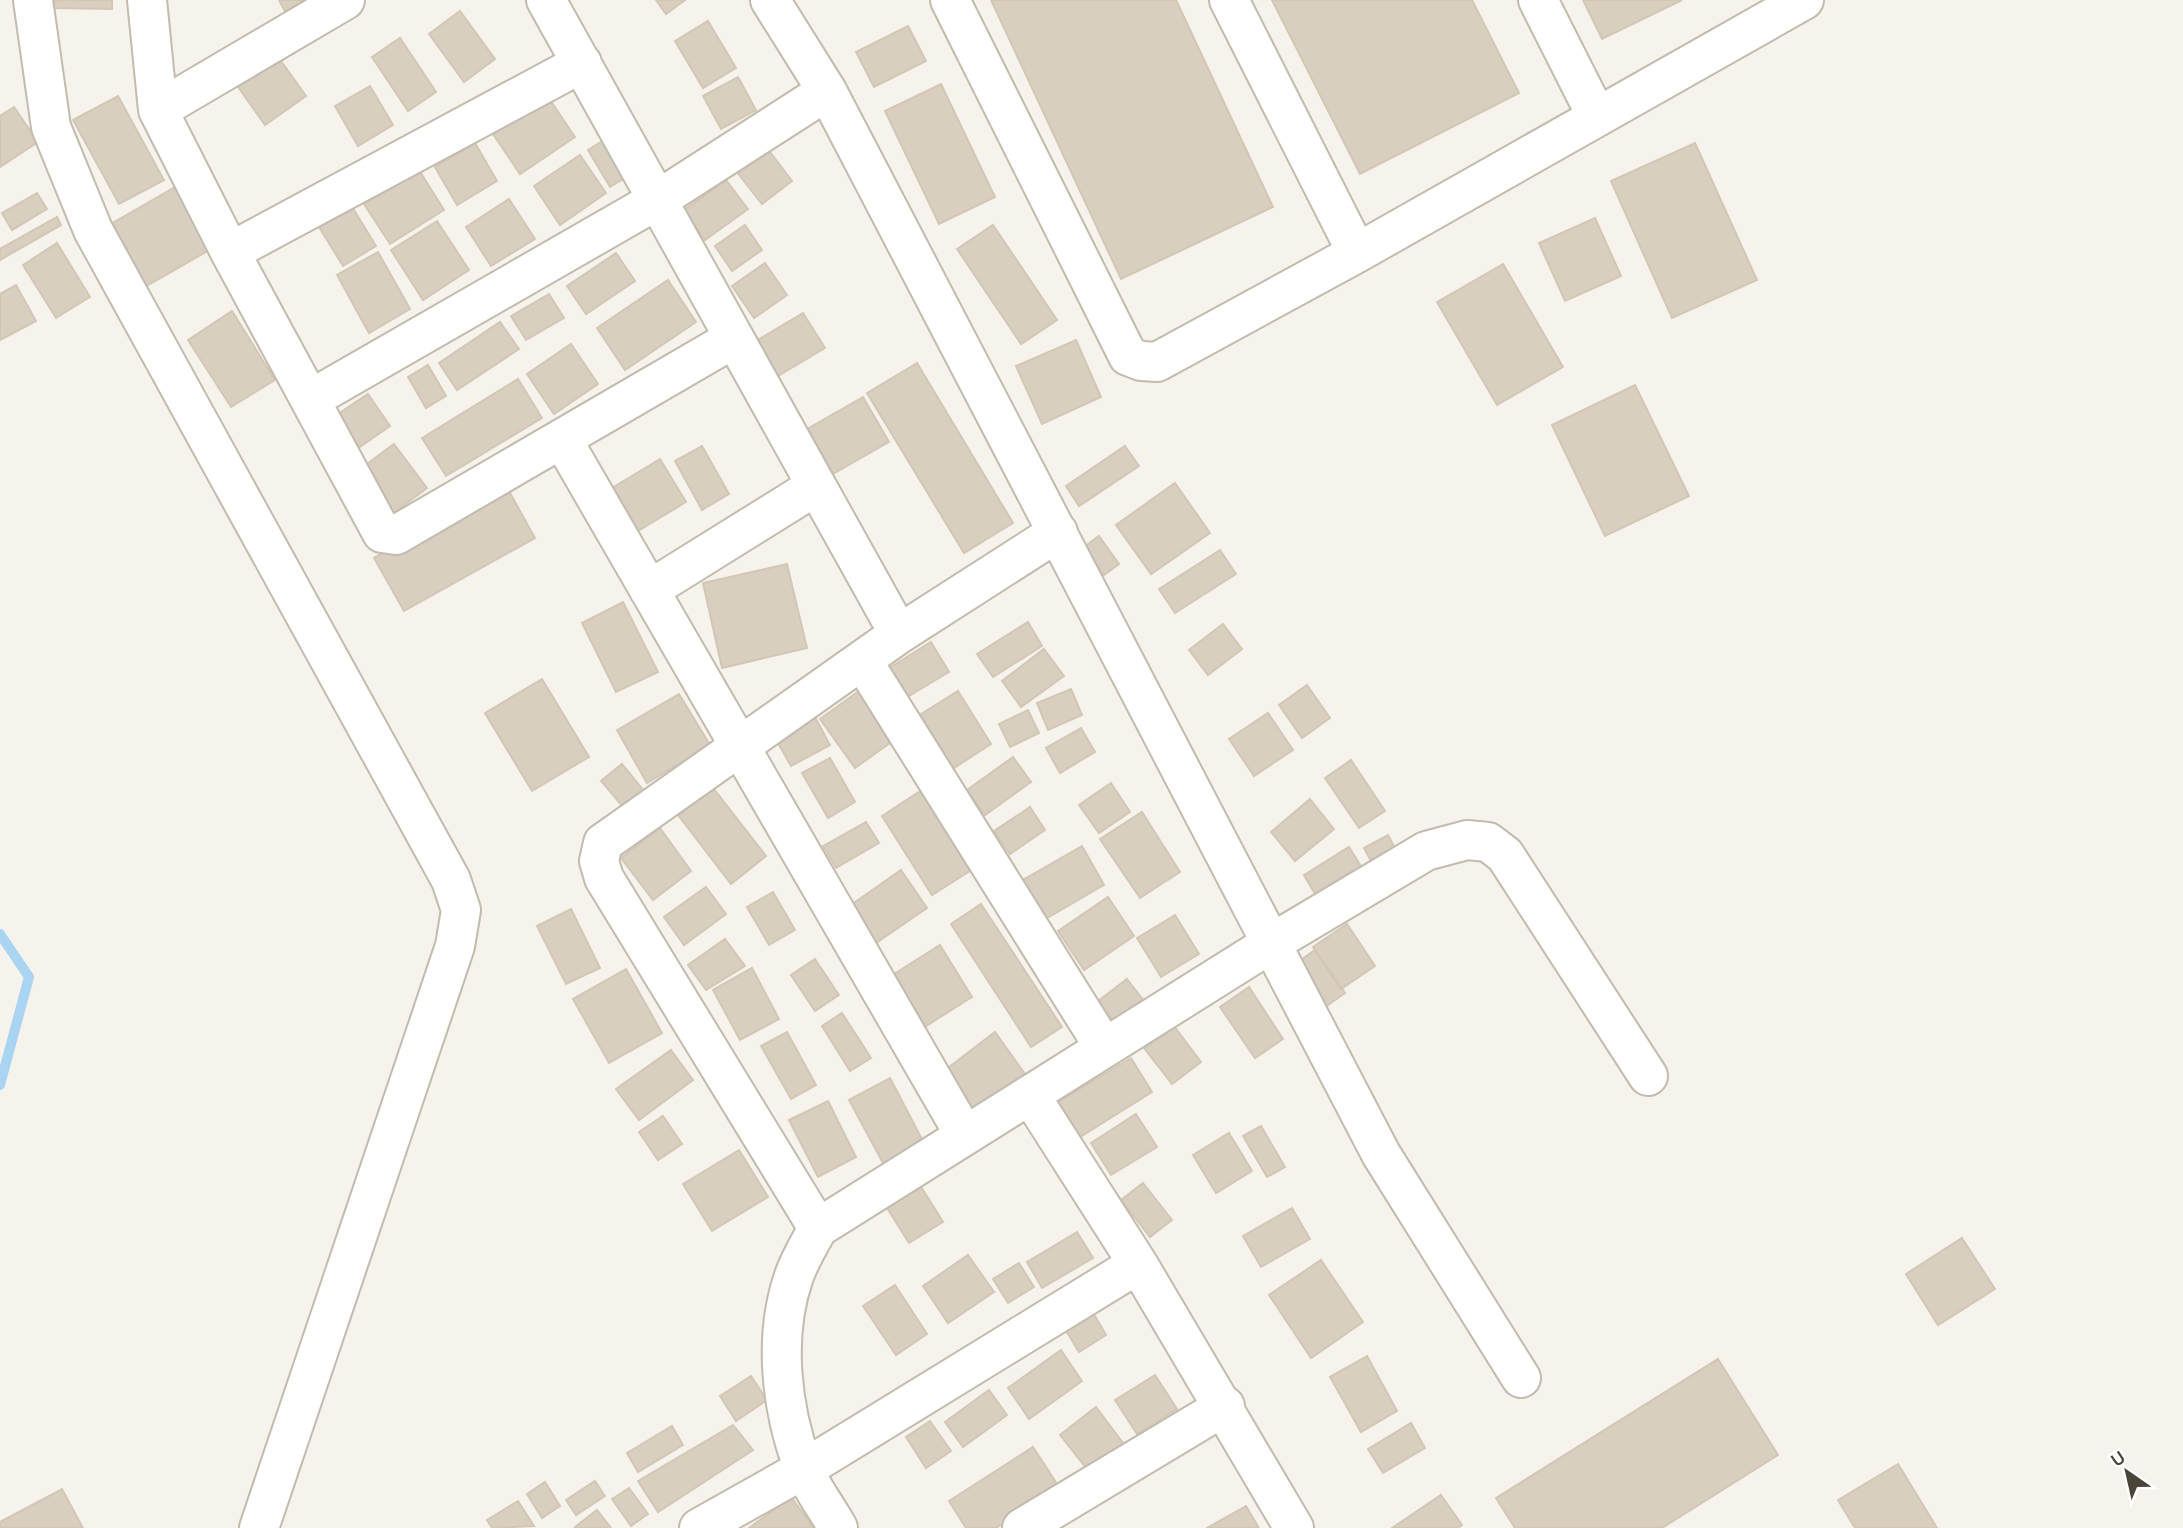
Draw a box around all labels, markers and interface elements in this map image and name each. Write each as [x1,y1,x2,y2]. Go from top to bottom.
north arrow [2092,1437,2162,1507]
text: U [2106,1446,2130,1472]

